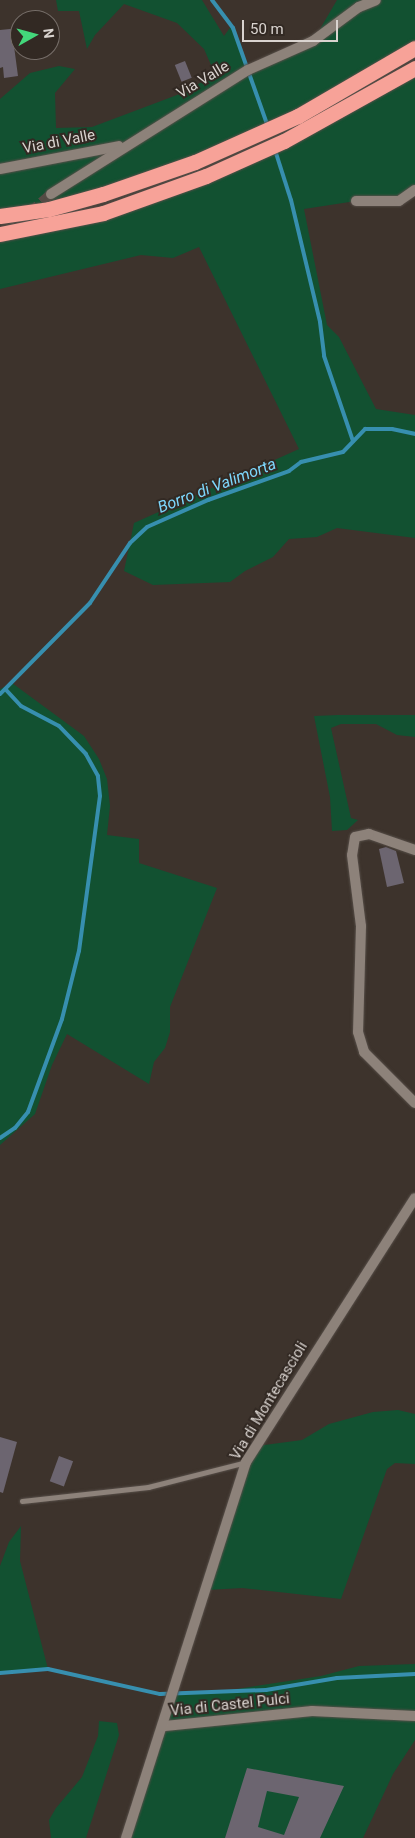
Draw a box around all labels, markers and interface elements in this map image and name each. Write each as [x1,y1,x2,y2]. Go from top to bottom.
north arrow [10,10,60,60]
scale bar [245,10,341,42]
text: 50 m [250,20,284,38]
text: N [40,27,57,39]
street label: Via Valle [174,57,232,103]
street label: Via di Valle [21,126,97,158]
water label: Borro di Valimorta [155,455,279,517]
street label: Via di Montecascioli [227,1339,311,1463]
street label: Via di Castel Pulci [170,1690,290,1720]

